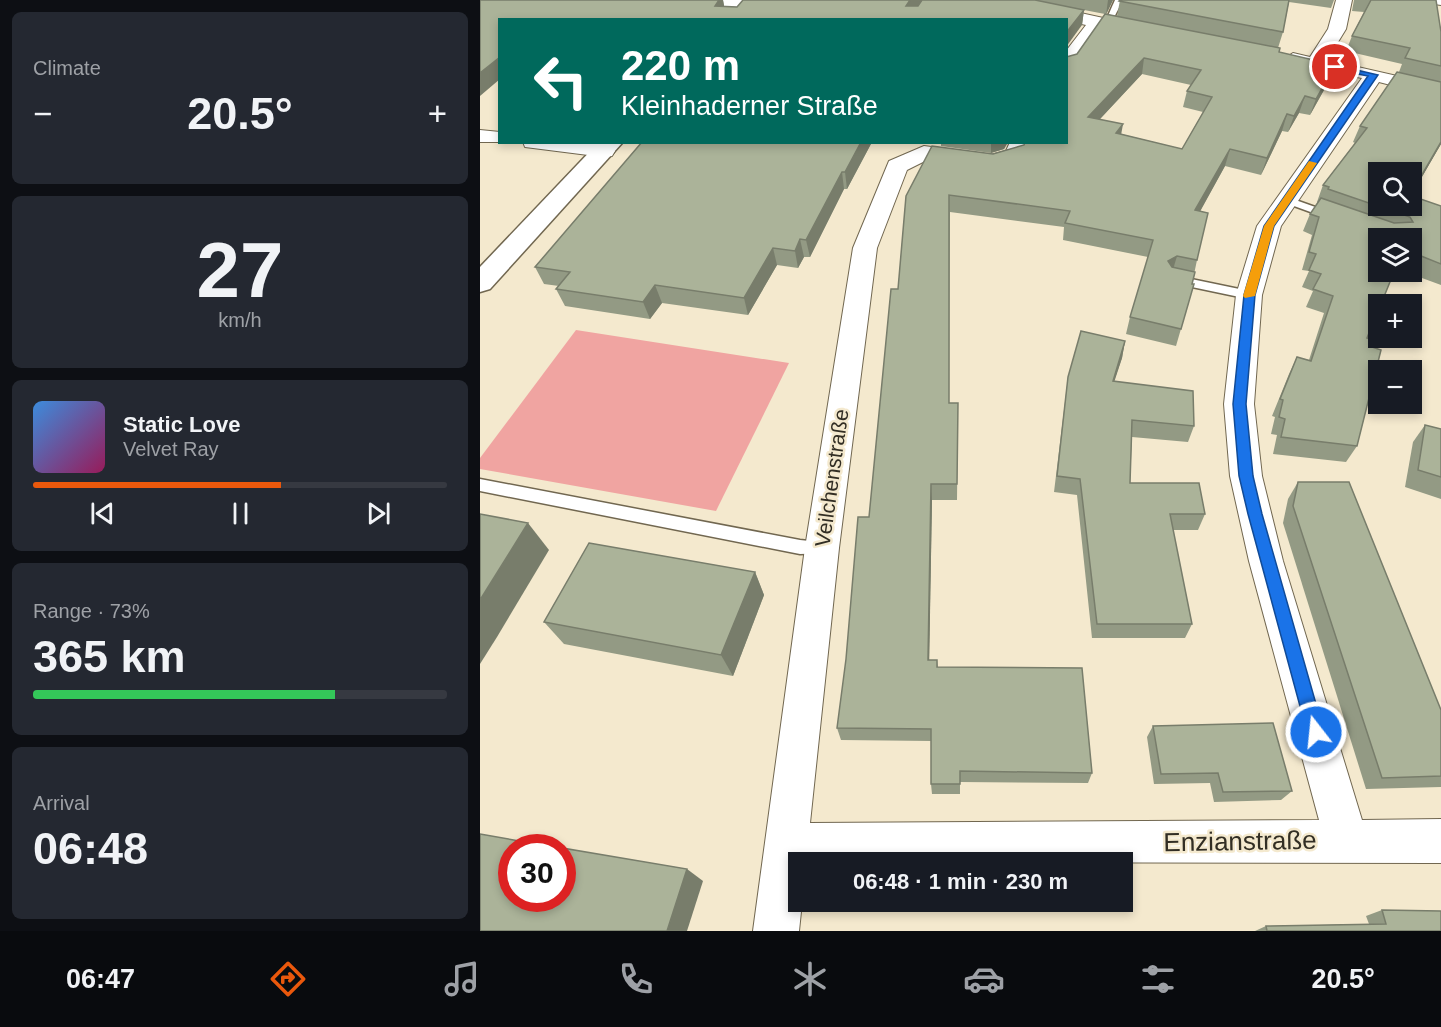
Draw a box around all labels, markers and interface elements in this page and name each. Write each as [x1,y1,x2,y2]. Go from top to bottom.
pin [1309,41,1360,92]
icon: left [522,42,600,120]
text: 220 m [621,42,740,89]
icon: arrive [1318,50,1351,83]
text: Climate [33,57,101,79]
text: 20.5° [187,88,293,139]
text: Kleinhaderner Straße [621,91,878,121]
text: − [33,95,52,132]
text: + [428,95,447,132]
map controls [1368,162,1422,414]
button: search [1368,162,1422,216]
text: 27 [197,226,283,314]
button: layers [1368,228,1422,282]
button: + [1368,294,1422,348]
text: km/h [218,309,262,331]
button: − [1368,360,1422,414]
street label: Veilchenstraße [810,408,853,548]
text: Static Love [123,412,240,437]
text: Velvet Ray [123,438,219,460]
icon: previous [86,497,119,530]
icon: pause [224,497,257,530]
icon: next [362,497,395,530]
text: Range · 73% [33,600,150,622]
text: 365 km [33,631,186,682]
position arrow [1284,700,1348,764]
text: Arrival [33,792,90,814]
text: 06:48 [33,823,148,874]
street label: Enzianstraße [1163,825,1317,857]
speed limit sign: 30 [498,834,576,912]
text: 06:48 · 1 min · 230 m [853,869,1068,894]
icon: directions [267,958,309,1000]
icon: music [441,958,483,1000]
icon: phone [615,958,657,1000]
icon: climate [789,958,831,1000]
icon: car [963,958,1005,1000]
icon: filters [1137,958,1179,1000]
text: 06:47 [66,964,135,994]
text: 20.5° [1312,964,1375,994]

